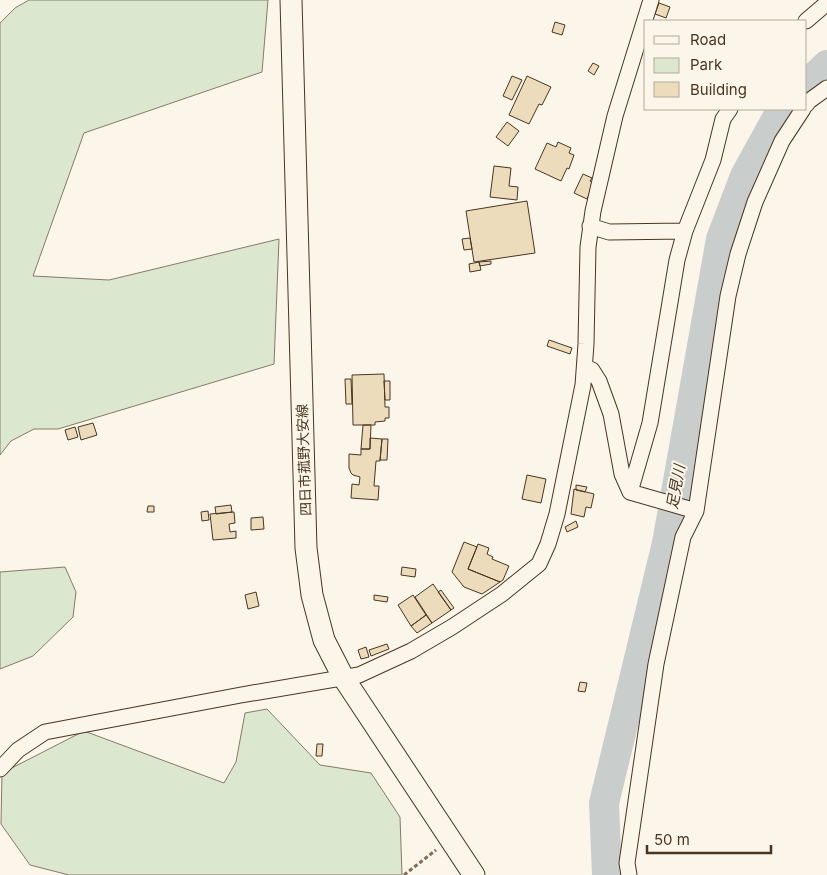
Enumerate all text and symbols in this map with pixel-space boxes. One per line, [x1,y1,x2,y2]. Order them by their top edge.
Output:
legend [644,20,807,110]
text: Road [690,30,726,49]
text: Park [690,55,723,74]
text: Building [690,80,747,99]
street label: 四日市菰野大安線 [293,404,314,516]
water label: 足見川 [662,461,689,511]
scale bar [647,822,771,854]
text: 50 m [654,830,690,849]

